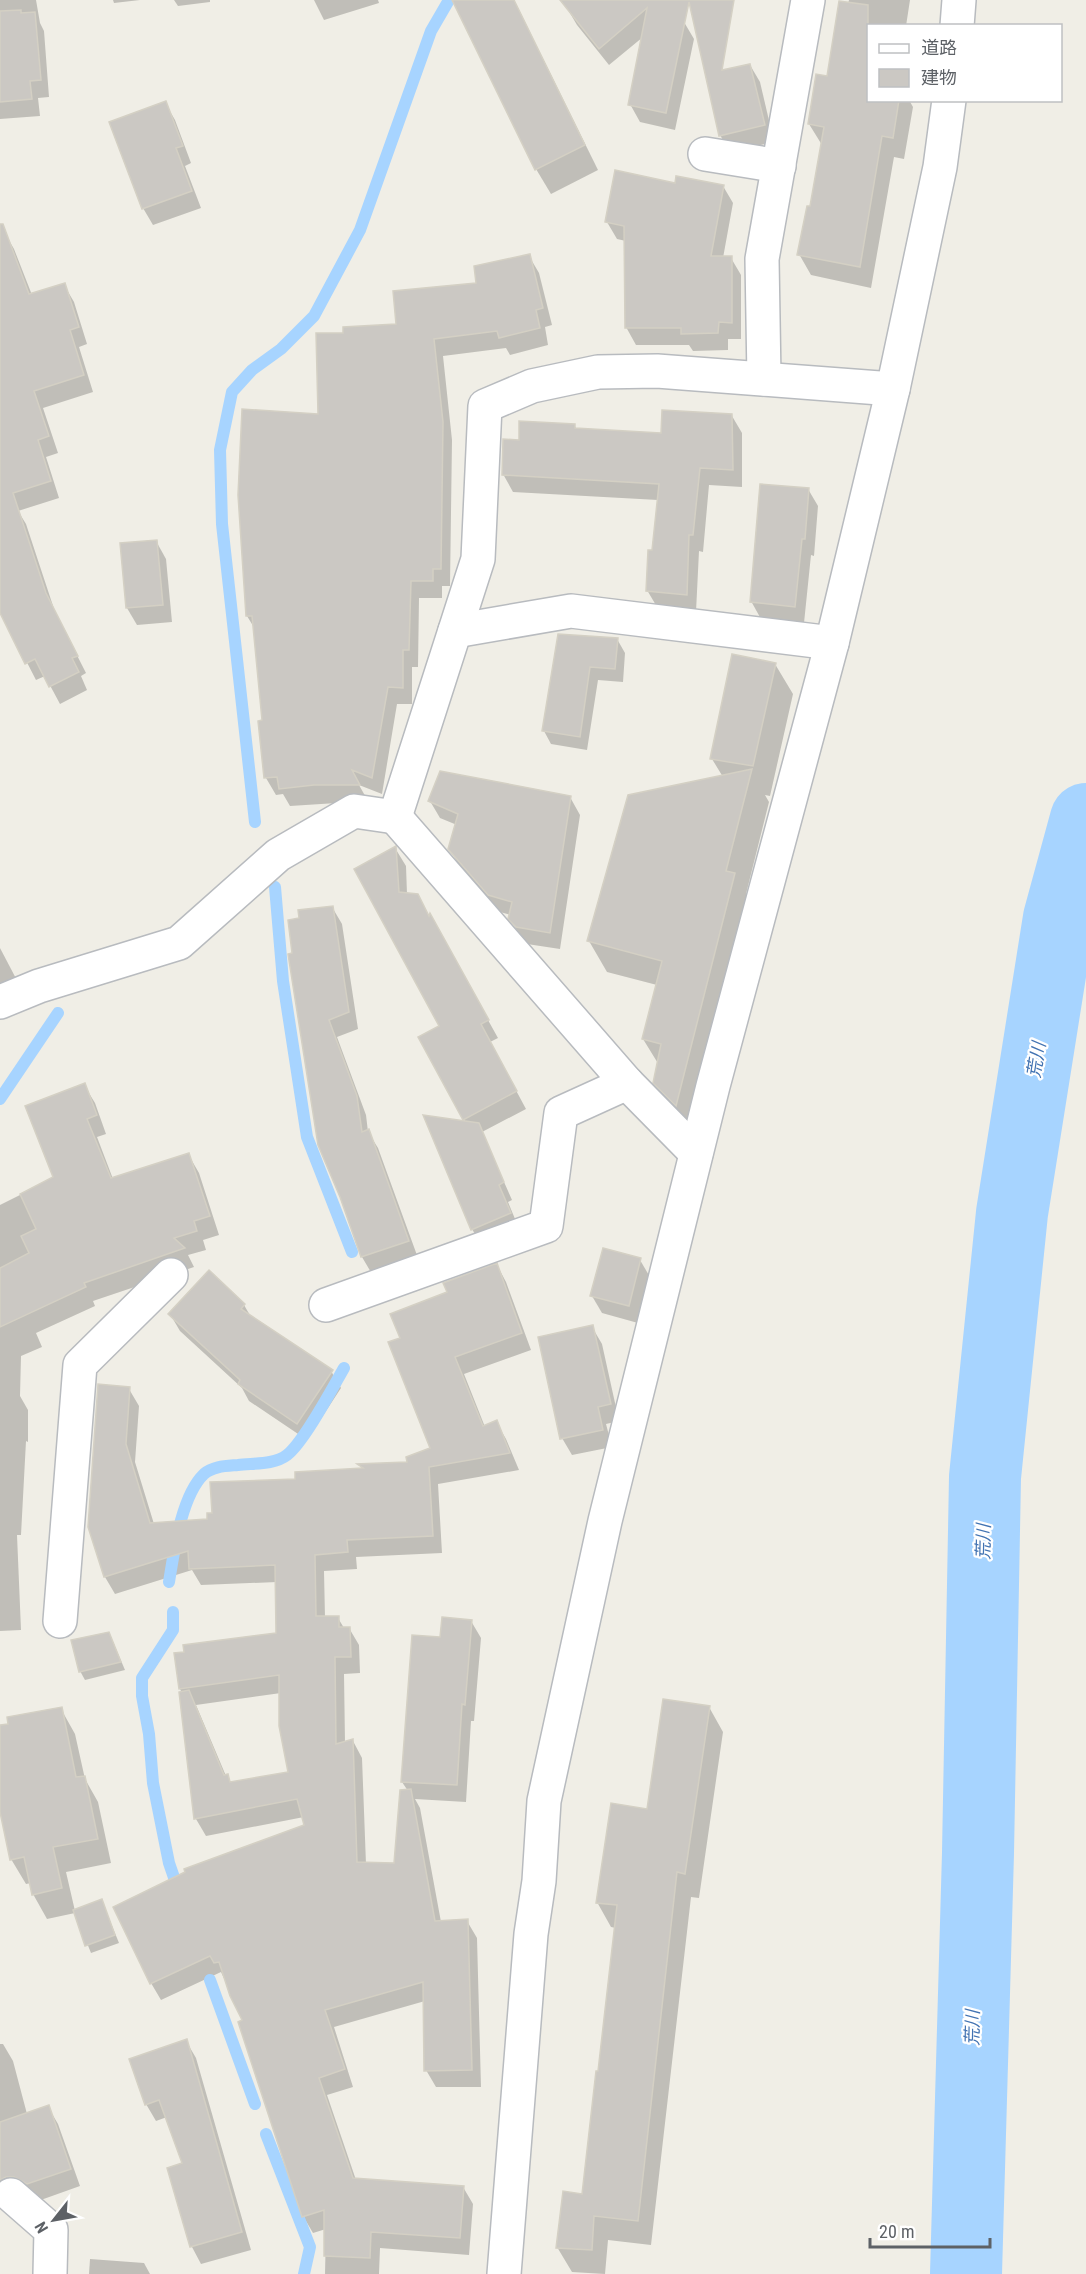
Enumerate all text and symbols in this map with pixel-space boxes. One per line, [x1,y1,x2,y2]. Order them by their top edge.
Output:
legend [867,24,1062,102]
text: 道路 [921,37,957,58]
text: 建物 [921,67,957,88]
water label: 荒川 [1023,1039,1049,1079]
water label: 荒川 [972,1522,994,1560]
water label: 荒川 [961,2008,983,2046]
north arrow [24,2190,84,2250]
scale bar [870,2211,990,2249]
text: N [31,2218,52,2237]
text: 20 m [879,2221,914,2242]

